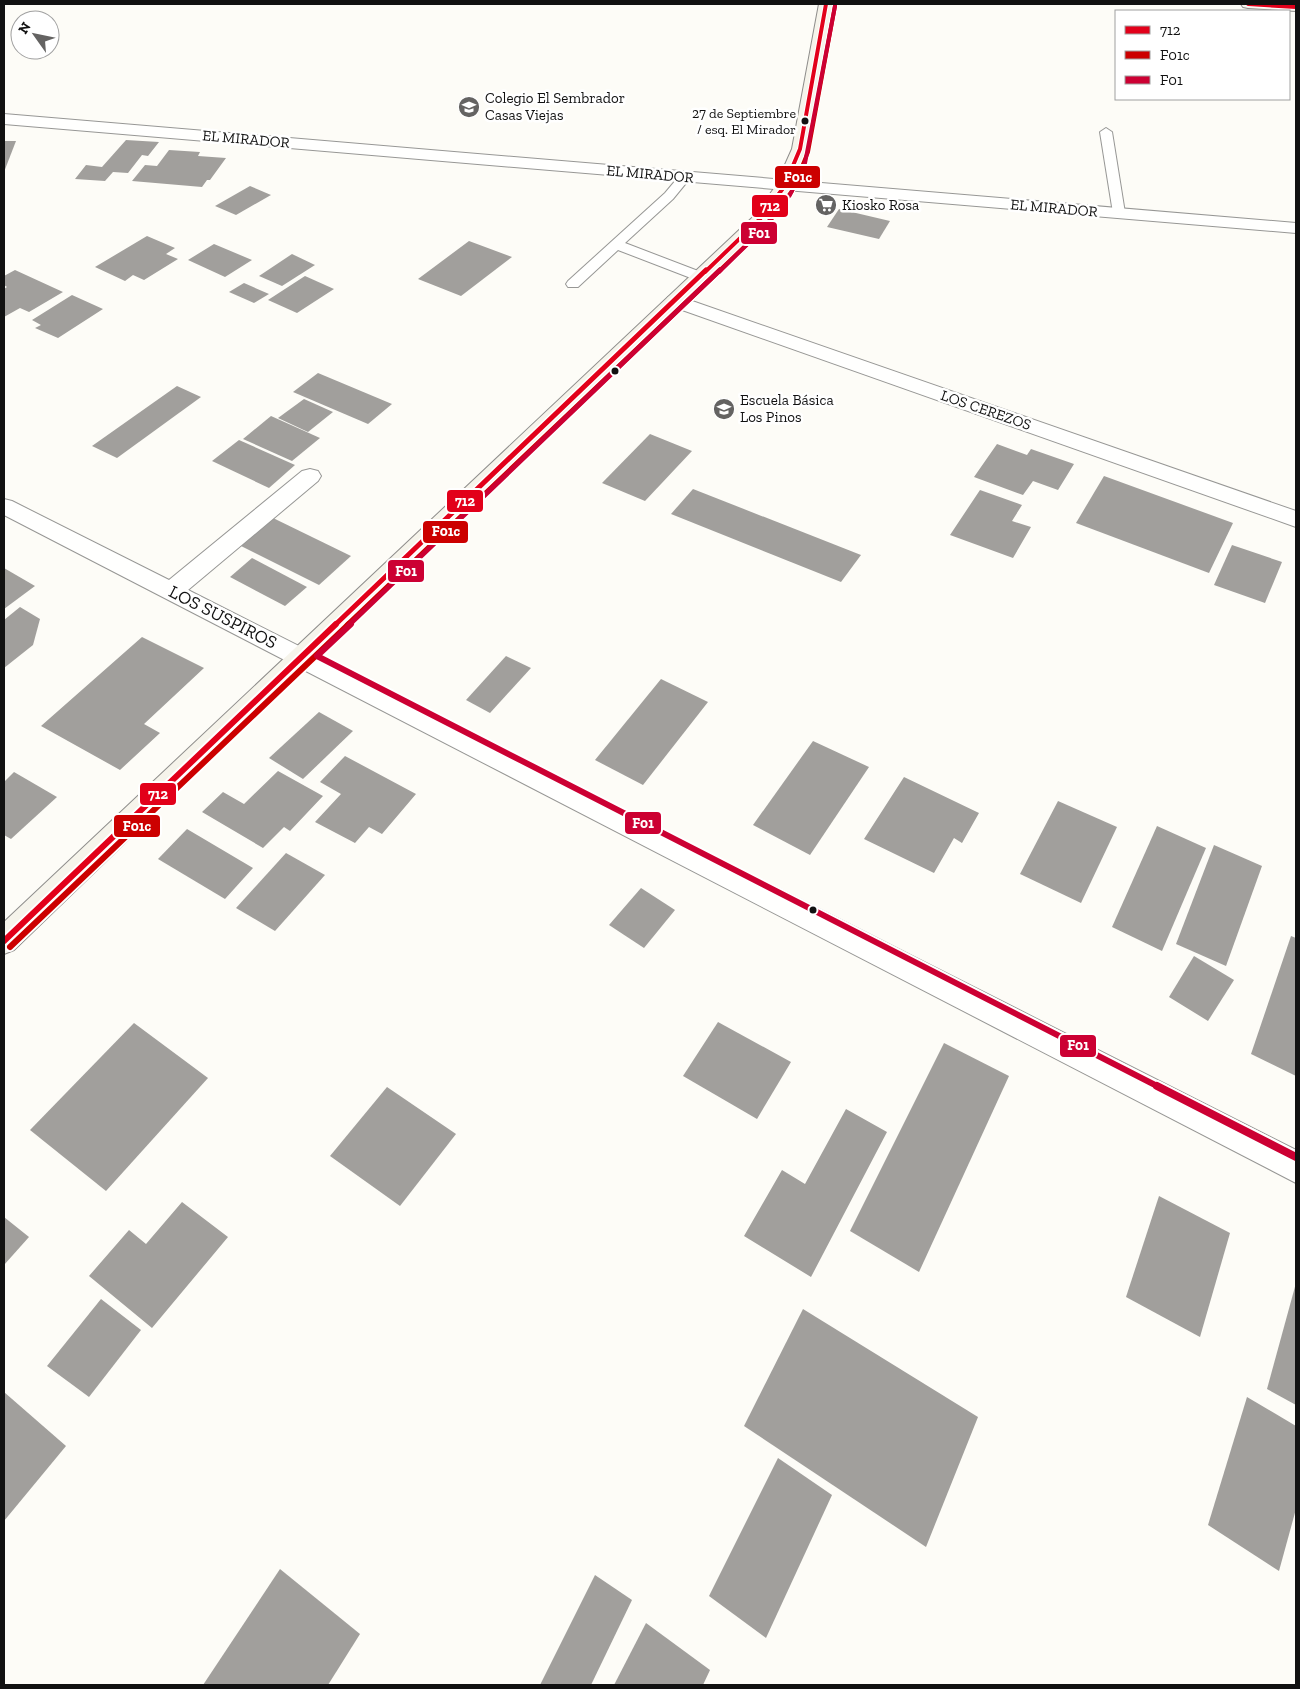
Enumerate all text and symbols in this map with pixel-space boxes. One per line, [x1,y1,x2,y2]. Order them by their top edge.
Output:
north arrow [10,10,60,60]
legend [1115,10,1290,100]
text: N [14,19,35,37]
text: 712 [1160,21,1181,39]
text: F01c [1160,46,1190,64]
text: F01 [1160,71,1183,89]
place label: Colegio El Sembrador Casas Viejas [485,89,625,124]
school or university icon: Colegio El Sembrador Casas Viejas [457,95,481,119]
place label: 27 de Septiembre / esq. El Mirador [692,105,796,138]
marker: 27 de Septiembre / esq. El Mirador [800,116,810,126]
street label: EL MIRADOR [202,126,291,152]
street label: EL MIRADOR [606,161,695,187]
line badge: F01c [774,165,821,189]
text: F01c [784,169,813,186]
supermarket icon: Kiosko Rosa [814,193,838,217]
line badge: 712 [751,194,789,218]
street label: EL MIRADOR [1010,195,1099,221]
place label: Kiosko Rosa [842,196,919,214]
text: 712 [760,198,781,215]
line badge: F01 [740,221,778,245]
text: F01 [748,225,770,242]
unlabelled marker [610,366,620,376]
street label: LOS CEREZOS [938,386,1034,434]
place label: Escuela Básica Los Pinos [740,391,834,426]
school or university icon: Escuela Básica Los Pinos [712,397,736,421]
line badge: 712 [446,489,484,513]
text: 712 [455,493,476,510]
line badge: F01c [422,520,469,544]
text: F01c [432,523,461,540]
line badge: F01 [387,559,425,583]
text: F01 [395,563,417,580]
street label: LOS SUSPIROS [165,580,281,654]
line badge: 712 [139,782,177,806]
text: 712 [148,786,169,803]
line badge: F01 [624,811,662,835]
line badge: F01c [113,814,161,838]
text: F01 [632,815,654,832]
text: F01c [123,818,152,835]
unlabelled marker [808,905,818,915]
line badge: F01 [1059,1034,1097,1058]
text: F01 [1067,1037,1089,1054]

